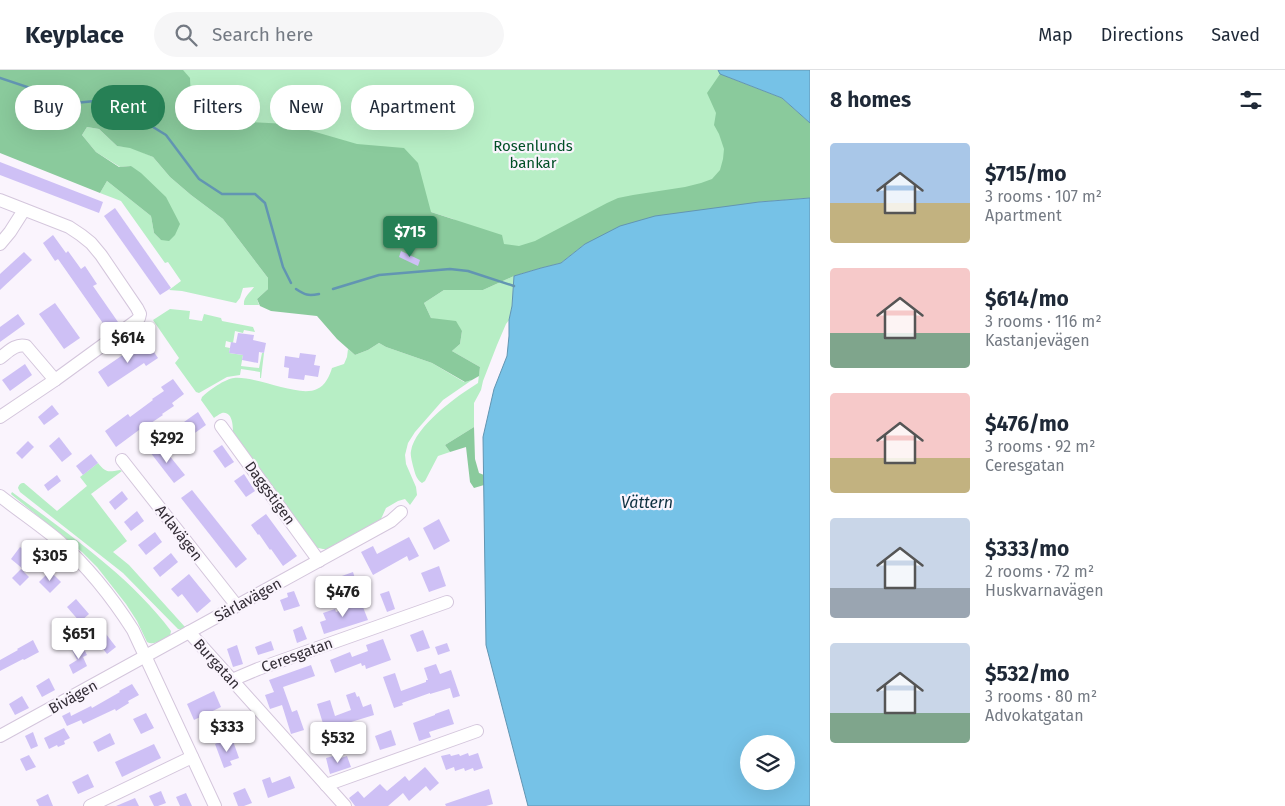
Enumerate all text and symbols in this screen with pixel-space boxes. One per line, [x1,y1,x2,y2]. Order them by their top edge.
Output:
search box [154,12,504,57]
text: Keyplace [25,21,124,49]
icon: search [172,21,200,49]
text: Search here [212,23,313,46]
text: Map [1038,24,1073,46]
text: Directions [1101,24,1183,46]
text: Saved [1211,24,1260,46]
chip: Buy [15,85,81,130]
chip: Rent [91,85,165,130]
chip: Filters [175,85,260,130]
chip: New [270,85,341,130]
chip: Apartment [351,85,474,130]
icon: filters [1237,86,1265,114]
text: 8 homes [830,87,911,113]
park label: Rosenlunds bankar [493,137,573,172]
text: $715/mo [985,161,1067,187]
icon: home [870,163,930,223]
text: 3 rooms · 107 m² [985,187,1102,206]
text: Apartment [985,206,1062,225]
pin: $715 [380,216,440,258]
text: $715 [394,222,426,241]
text: $614/mo [985,286,1069,312]
icon: home [870,288,930,348]
text: 3 rooms · 116 m² [985,312,1102,331]
pin: $614 [98,322,158,364]
text: $614 [111,328,145,347]
text: Kastanjevägen [985,331,1090,350]
text: $476/mo [985,411,1069,437]
icon: home [870,413,930,473]
pin: $292 [137,422,197,464]
text: $292 [150,428,184,447]
text: 3 rooms · 92 m² [985,437,1095,456]
text: Ceresgatan [985,456,1065,475]
street label: Daggstigen [241,458,299,528]
water label: Vättern [621,493,673,512]
street label: Arlavägen [151,501,207,565]
text: $333/mo [985,536,1069,562]
icon: home [870,538,930,598]
pin: $305 [20,540,80,582]
text: $305 [32,546,68,565]
text: 2 rooms · 72 m² [985,562,1094,581]
street label: Särlavägen [211,574,285,626]
pin: $476 [313,576,373,618]
text: Huskvarnavägen [985,581,1104,600]
text: $476 [326,582,360,601]
pin: $651 [49,618,109,660]
text: $651 [63,624,95,643]
street label: Ceresgatan [259,634,335,676]
street label: Burgatan [190,635,244,693]
text: $532/mo [985,661,1069,687]
icon: home [870,663,930,723]
street label: Bivägen [45,676,101,718]
text: 3 rooms · 80 m² [985,687,1097,706]
text: Advokatgatan [985,706,1084,725]
pin: $333 [197,710,257,753]
text: $333 [210,717,244,736]
pin: $532 [308,722,368,764]
text: $532 [321,728,355,747]
map controls [740,735,795,790]
button: layers [740,735,795,790]

